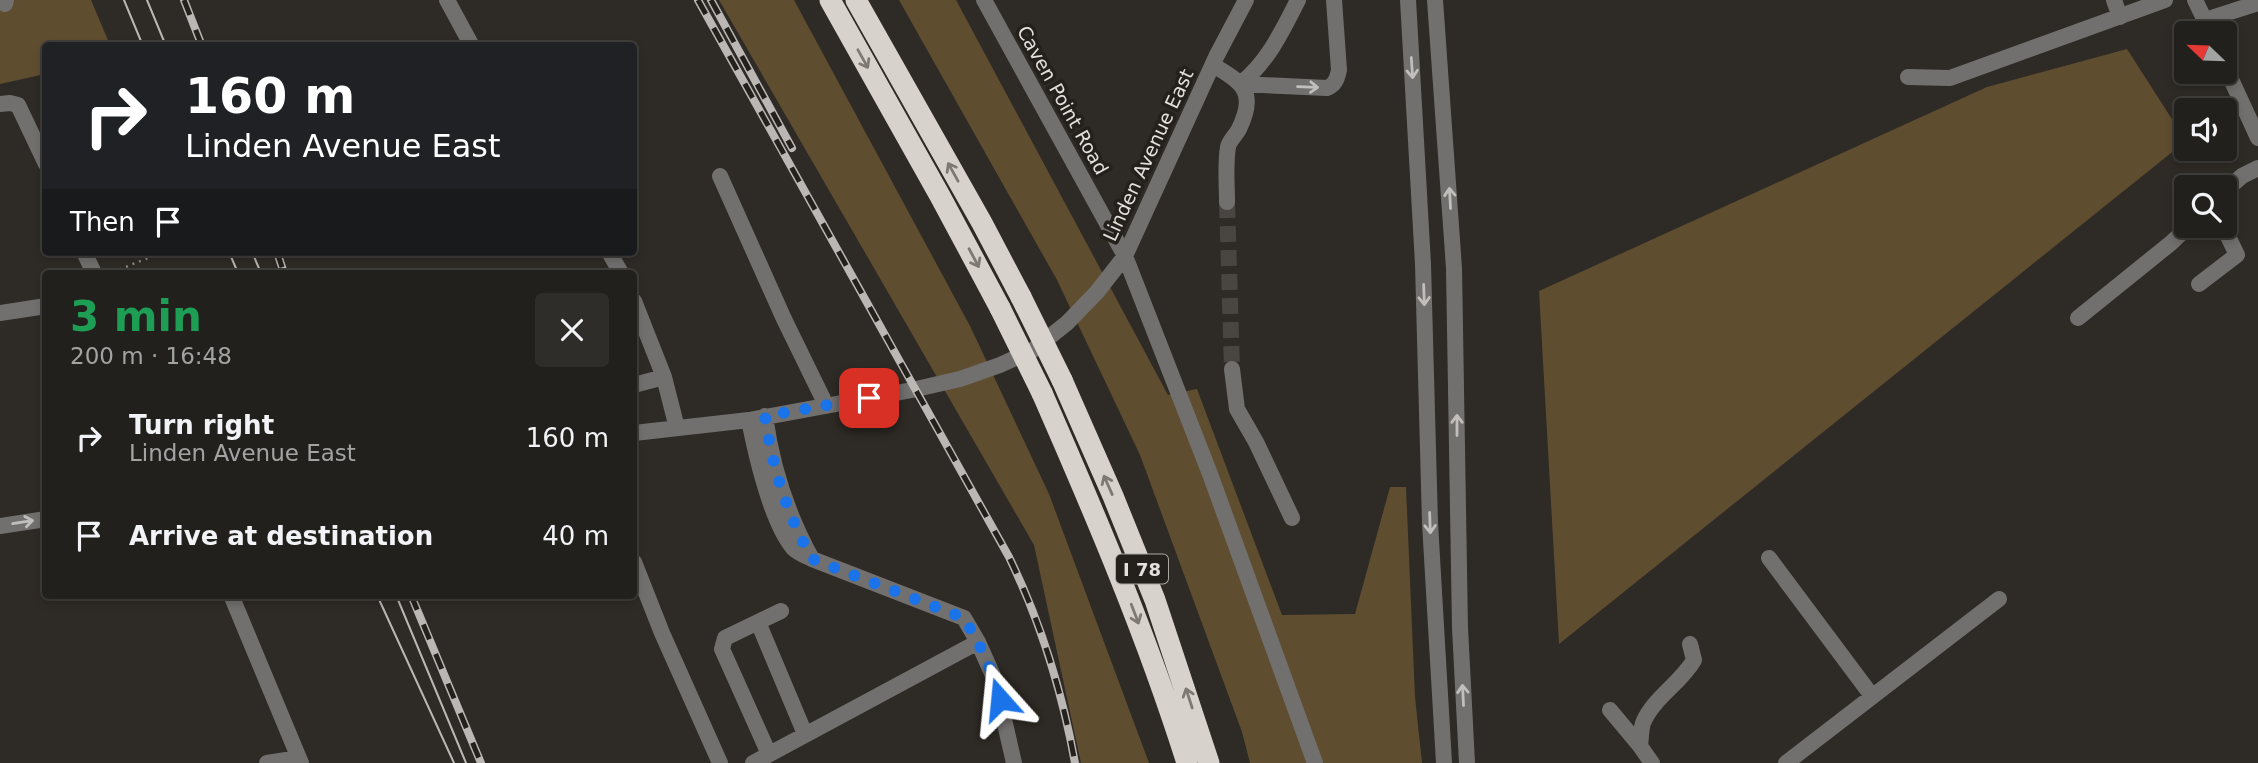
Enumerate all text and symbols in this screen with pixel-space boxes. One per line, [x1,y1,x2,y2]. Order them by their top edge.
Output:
north arrow [2174,21,2236,84]
map controls [2174,21,2237,238]
street label: Caven Point Road [1013,22,1113,178]
one-way arrow [856,49,870,69]
one-way arrow [1406,56,1419,79]
street label: Linden Avenue East [1098,65,1198,245]
text: 160 m [185,68,355,125]
icon: right [70,70,161,161]
one-way arrow [1297,80,1320,93]
button: sound [2174,98,2237,161]
text: Linden Avenue East [185,127,501,165]
one-way arrow [946,162,959,183]
button: search [2174,175,2237,238]
one-way arrow [1443,187,1456,210]
icon: arrive [149,203,187,241]
text: Then [70,207,135,237]
one-way arrow [968,247,981,268]
one-way arrow [1417,284,1430,307]
text: 3 min [70,292,202,341]
button: close [535,293,609,367]
text: 200 m · 16:48 [70,343,232,369]
pin [839,368,899,428]
icon: arrive [850,379,888,417]
text: Turn right [129,410,274,440]
one-way arrow [1450,414,1464,437]
icon: right [70,419,108,457]
text: 160 m [526,423,609,453]
text: Linden Avenue East [129,440,356,466]
one-way arrow [1101,475,1114,496]
one-way arrow [1423,511,1436,534]
one-way arrow [11,515,34,528]
icon: arrive [70,517,108,555]
text: Arrive at destination [129,521,433,551]
text: 40 m [542,521,609,551]
road number: I 78 [1116,554,1168,584]
one-way arrow [1130,602,1142,624]
position arrow [963,662,1037,736]
one-way arrow [1457,684,1470,707]
one-way arrow [1182,687,1195,709]

